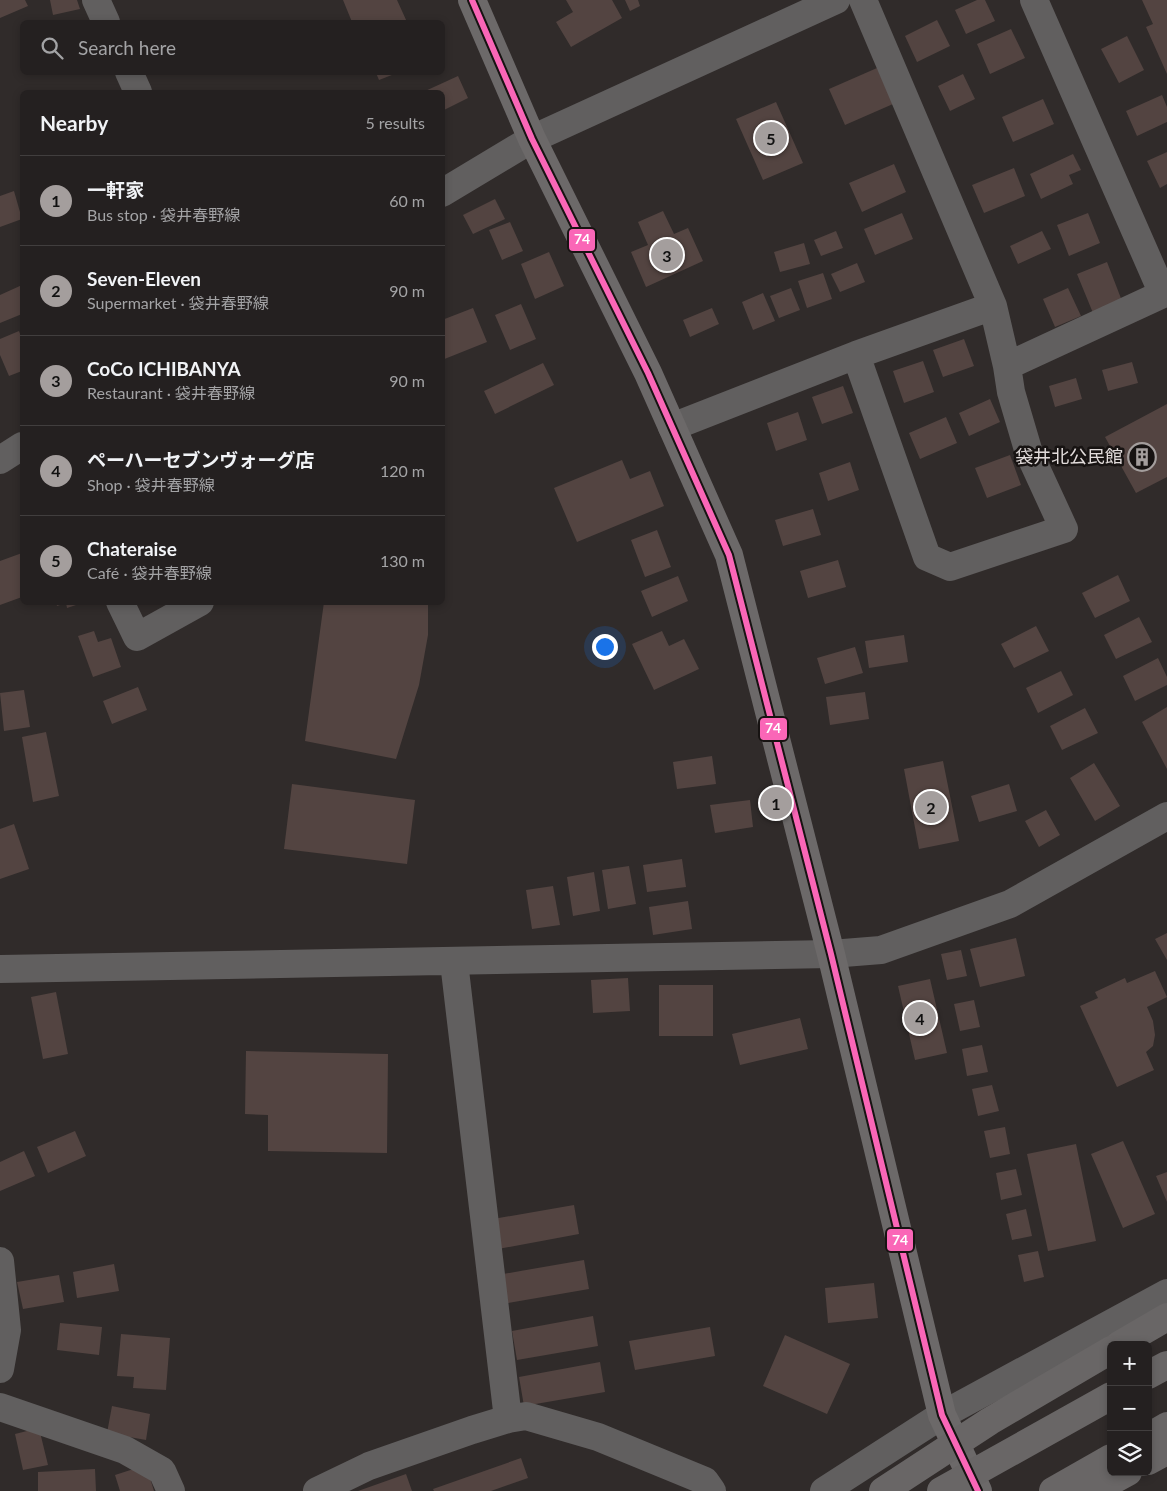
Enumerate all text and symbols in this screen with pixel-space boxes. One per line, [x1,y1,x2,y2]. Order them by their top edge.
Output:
search box [20,20,445,75]
icon: search [38,34,66,62]
text: Search here [78,36,176,59]
text: Nearby [40,110,108,135]
text: 5 results [365,113,425,132]
pin: 5 [755,119,787,157]
text: 一軒家 [87,178,144,201]
text: 1 [51,191,61,210]
text: 60 m [389,191,425,210]
text: Bus stop · 袋井春野線 [87,205,240,224]
line badge: 74 [568,228,596,252]
text: 74 [574,230,590,247]
pin: 3 [651,236,683,274]
text: Seven-Eleven [87,267,201,290]
text: 2 [51,281,61,300]
text: 90 m [389,281,425,300]
text: Supermarket · 袋井春野線 [87,293,269,312]
text: CoCo ICHIBANYA [87,357,241,380]
text: 3 [51,371,61,390]
text: 90 m [389,371,425,390]
text: Restaurant · 袋井春野線 [87,383,255,402]
building icon: 袋井北公民館 [1127,442,1157,472]
place label: 袋井北公民館 [1015,445,1123,467]
text: ペーハーセブンヴォーグ店 [87,448,315,471]
text: 4 [51,461,61,480]
text: 120 m [380,461,425,480]
text: Shop · 袋井春野線 [87,475,215,494]
text: Chateraise [87,537,177,560]
text: 5 [51,551,61,570]
text: 130 m [380,551,425,570]
text: Café · 袋井春野線 [87,563,212,582]
your location [592,634,618,660]
line badge: 74 [759,717,788,741]
text: 74 [765,719,781,736]
pin: 1 [760,784,792,822]
pin: 2 [915,788,947,826]
pin: 4 [904,999,936,1037]
line badge: 74 [886,1228,914,1252]
text: 74 [892,1231,908,1248]
map controls [1107,1341,1152,1476]
button: + [1107,1341,1152,1386]
button: − [1107,1386,1152,1431]
button: layers [1107,1431,1152,1476]

